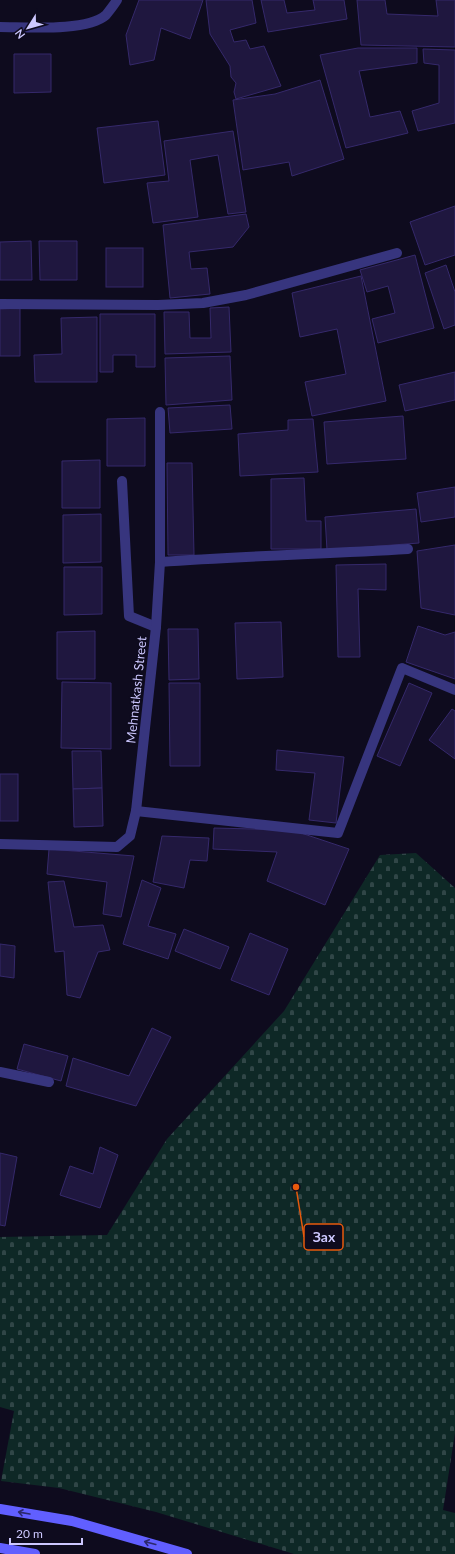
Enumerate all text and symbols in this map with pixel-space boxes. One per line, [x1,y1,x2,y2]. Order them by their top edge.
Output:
north arrow [8,8,48,48]
text: N [12,27,27,42]
street label: Mehnatkash Street [122,635,150,744]
callout: Зах [304,1224,343,1250]
text: Зах [313,1228,336,1245]
one-way arrow [18,1508,31,1516]
scale bar [10,1520,82,1546]
text: 20 m [16,1526,43,1541]
one-way arrow [144,1538,157,1546]

